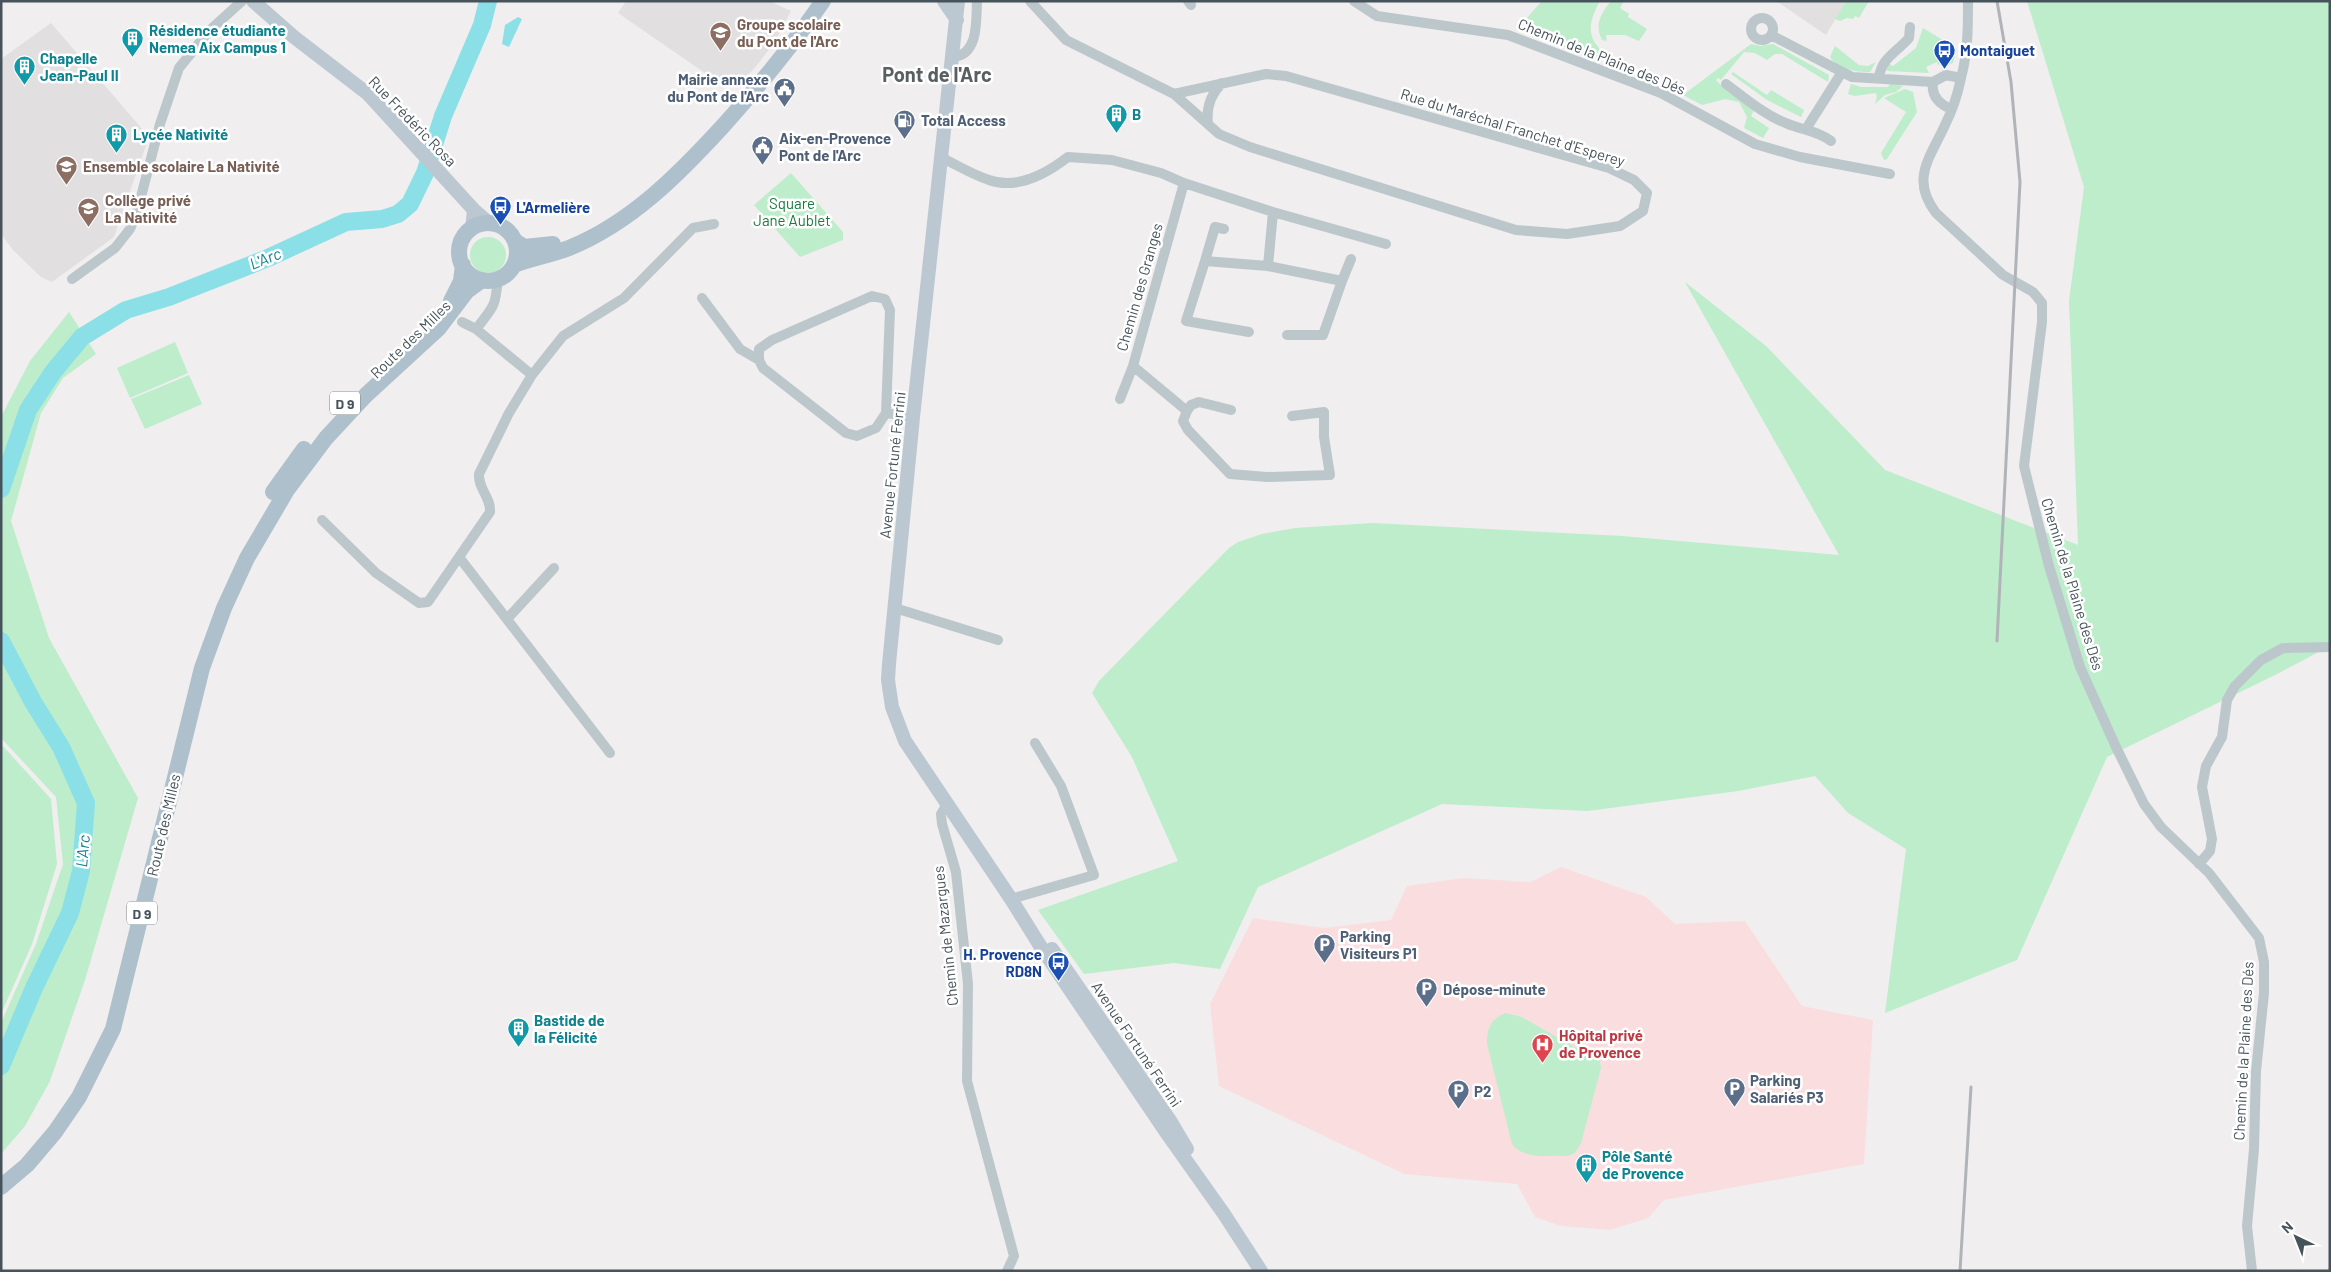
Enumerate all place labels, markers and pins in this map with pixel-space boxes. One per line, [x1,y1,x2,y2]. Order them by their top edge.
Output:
place label: Groupe scolaire du Pont de l'Arc [737,15,841,50]
place label: Résidence étudiante Nemea Aix Campus 1 [149,21,286,56]
school or university icon: Groupe scolaire du Pont de l'Arc [709,21,733,52]
building icon: Résidence étudiante Nemea Aix Campus 1 [121,27,145,58]
bus stop icon: Montaiguet [1932,38,1956,69]
place label: Montaiguet [1960,41,2035,59]
place label: Chapelle Jean-Paul II [40,49,119,84]
building icon: Chapelle Jean-Paul II [12,55,36,86]
place label: Mairie annexe du Pont de l'Arc [667,70,769,105]
public building icon: Mairie annexe du Pont de l'Arc [773,76,797,107]
building icon: B [1104,102,1128,133]
place label: B [1132,105,1141,123]
fuel station icon: Total Access [893,108,917,139]
place label: Total Access [921,111,1006,129]
building icon: Lycée Nativité [105,122,129,153]
place label: Lycée Nativité [133,125,228,143]
place label: Aix-en-Provence Pont de l'Arc [779,129,891,164]
public building icon: Aix-en-Provence Pont de l'Arc [751,135,775,166]
school or university icon: Ensemble scolaire La Nativité [55,154,79,185]
place label: Ensemble scolaire La Nativité [83,157,280,175]
place label: Collège privé La Nativité [105,191,191,226]
bus stop icon: L'Armelière [488,195,512,226]
school or university icon: Collège privé La Nativité [77,197,101,228]
place label: L'Armelière [516,198,590,216]
place label: Parking Visiteurs P1 [1340,927,1417,962]
parking icon: Parking Visiteurs P1 [1312,933,1336,964]
place label: H. Provence RD8N [963,945,1042,980]
bus stop icon: H. Provence RD8N [1046,951,1070,982]
parking icon: Dépose-minute [1415,977,1439,1008]
place label: Dépose-minute [1443,980,1546,998]
place label: Bastide de la Félicité [534,1011,605,1046]
building icon: Bastide de la Félicité [506,1017,530,1048]
place label: Hôpital privé de Provence [1559,1026,1643,1061]
hospital icon: Hôpital privé de Provence [1531,1032,1555,1063]
place label: Parking Salariés P3 [1750,1071,1824,1106]
parking icon: Parking Salariés P3 [1722,1077,1746,1108]
parking icon: P2 [1446,1079,1470,1110]
place label: P2 [1474,1082,1491,1100]
place label: Pôle Santé de Provence [1602,1147,1684,1182]
building icon: Pôle Santé de Provence [1574,1153,1598,1184]

